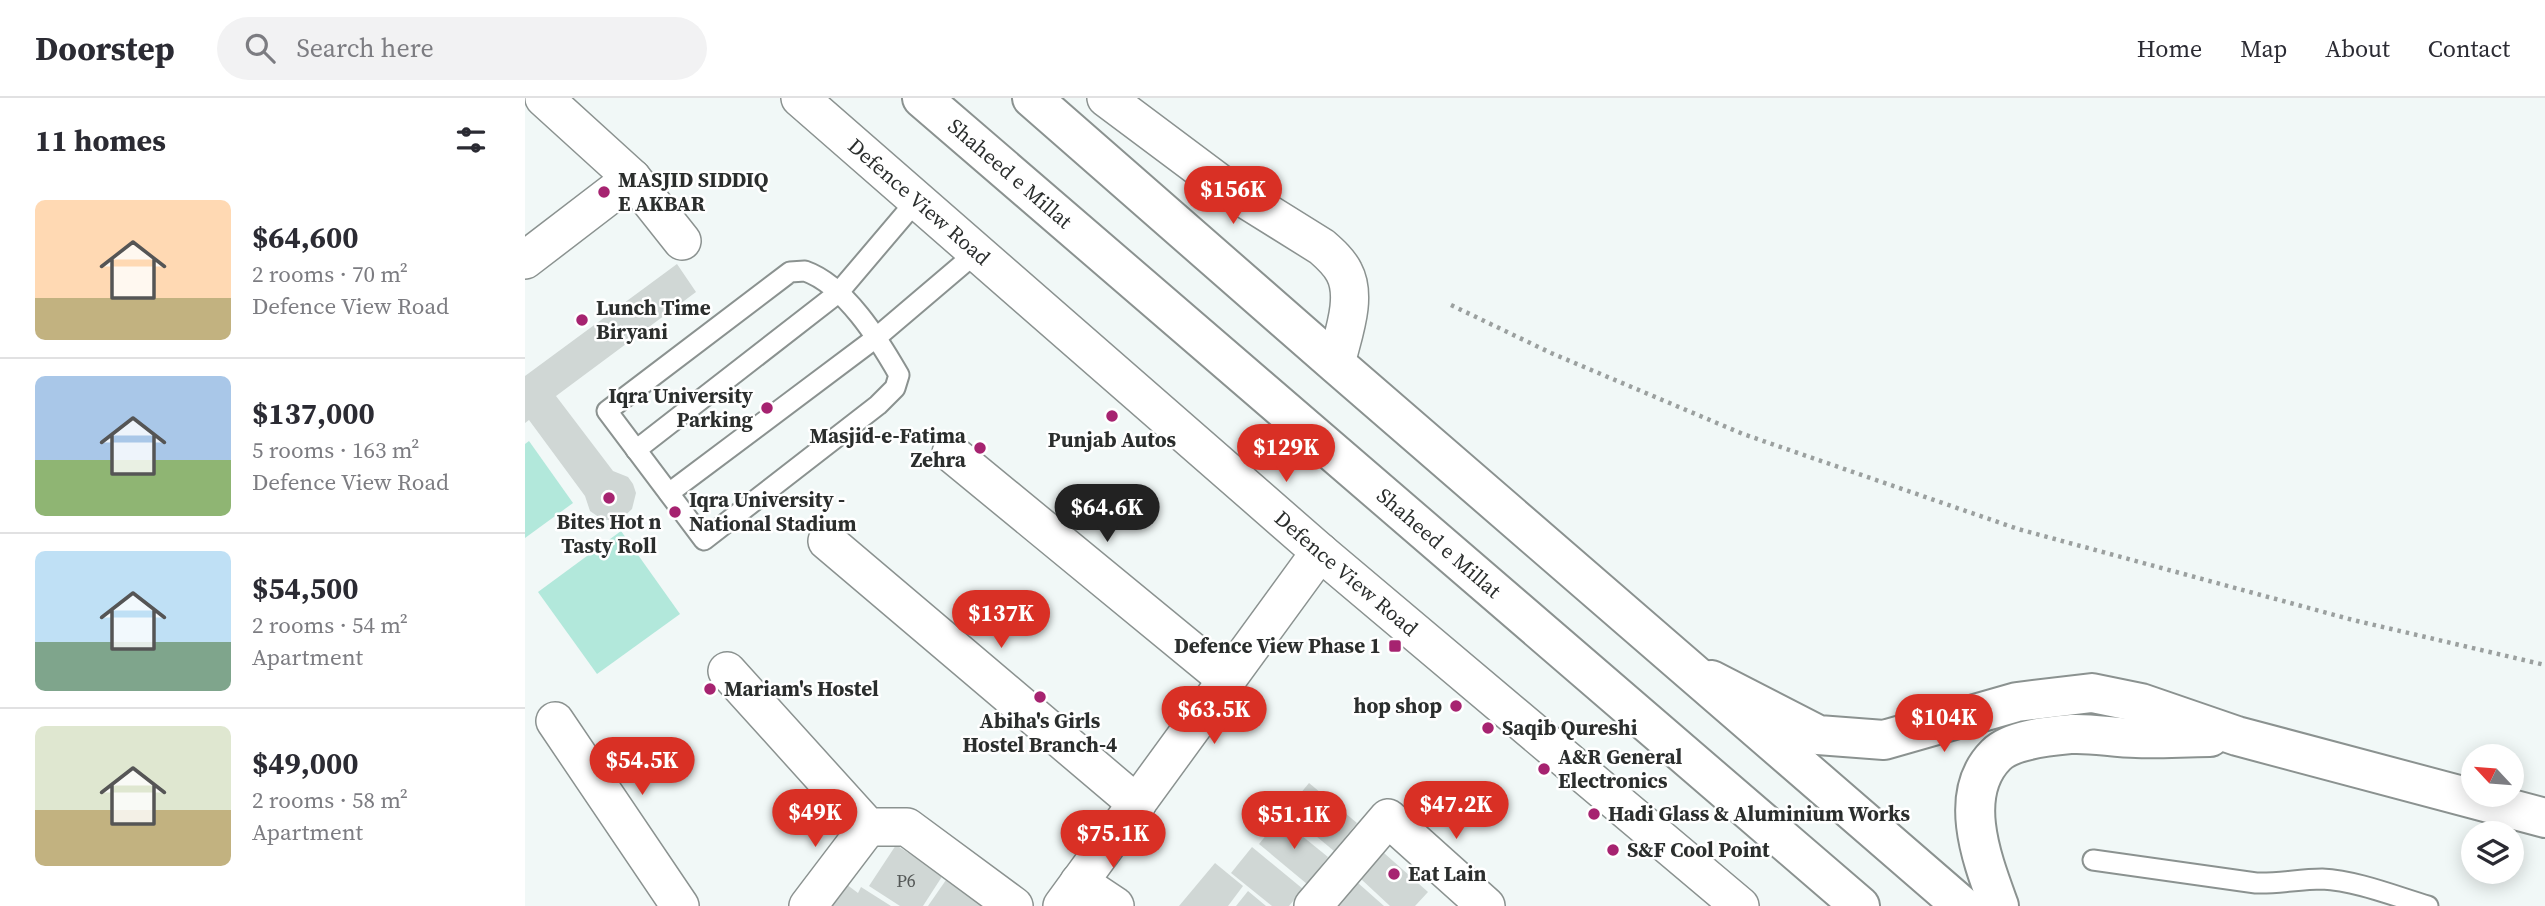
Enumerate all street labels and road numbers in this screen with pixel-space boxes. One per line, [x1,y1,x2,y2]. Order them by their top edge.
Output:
street label: Shaheed e Millat [942,112,1079,235]
street label: Defence View Road [842,131,997,272]
street label: Shaheed e Millat [1371,481,1508,605]
street label: Defence View Road [1268,504,1424,643]

